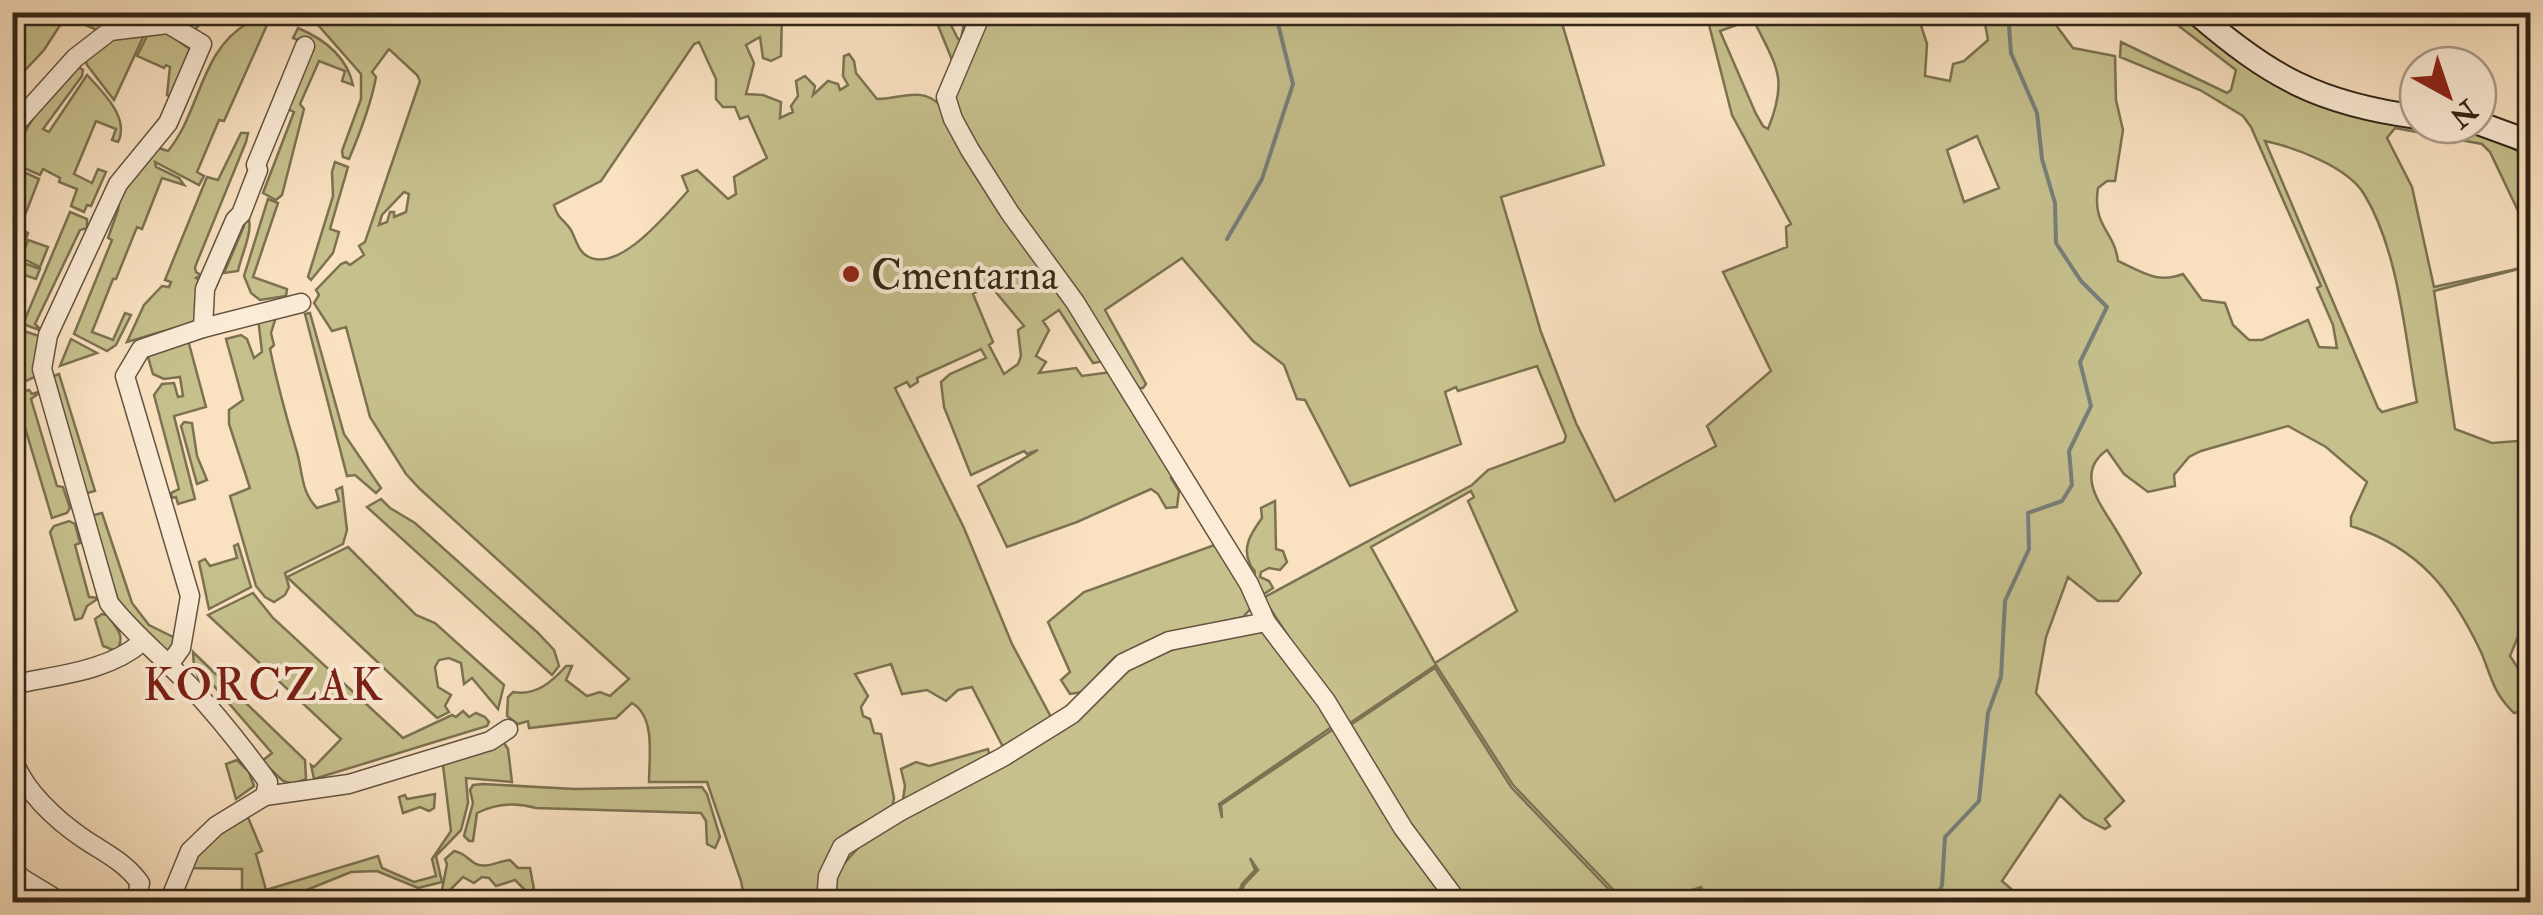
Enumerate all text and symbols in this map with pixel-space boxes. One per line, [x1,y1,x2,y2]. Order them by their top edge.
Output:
north arrow [2398,45,2498,145]
text: N [2442,91,2485,135]
place label: Cmentarna [871,250,1059,302]
marker: Cmentarna [840,263,862,285]
district label: KORCZAK [143,658,385,714]

